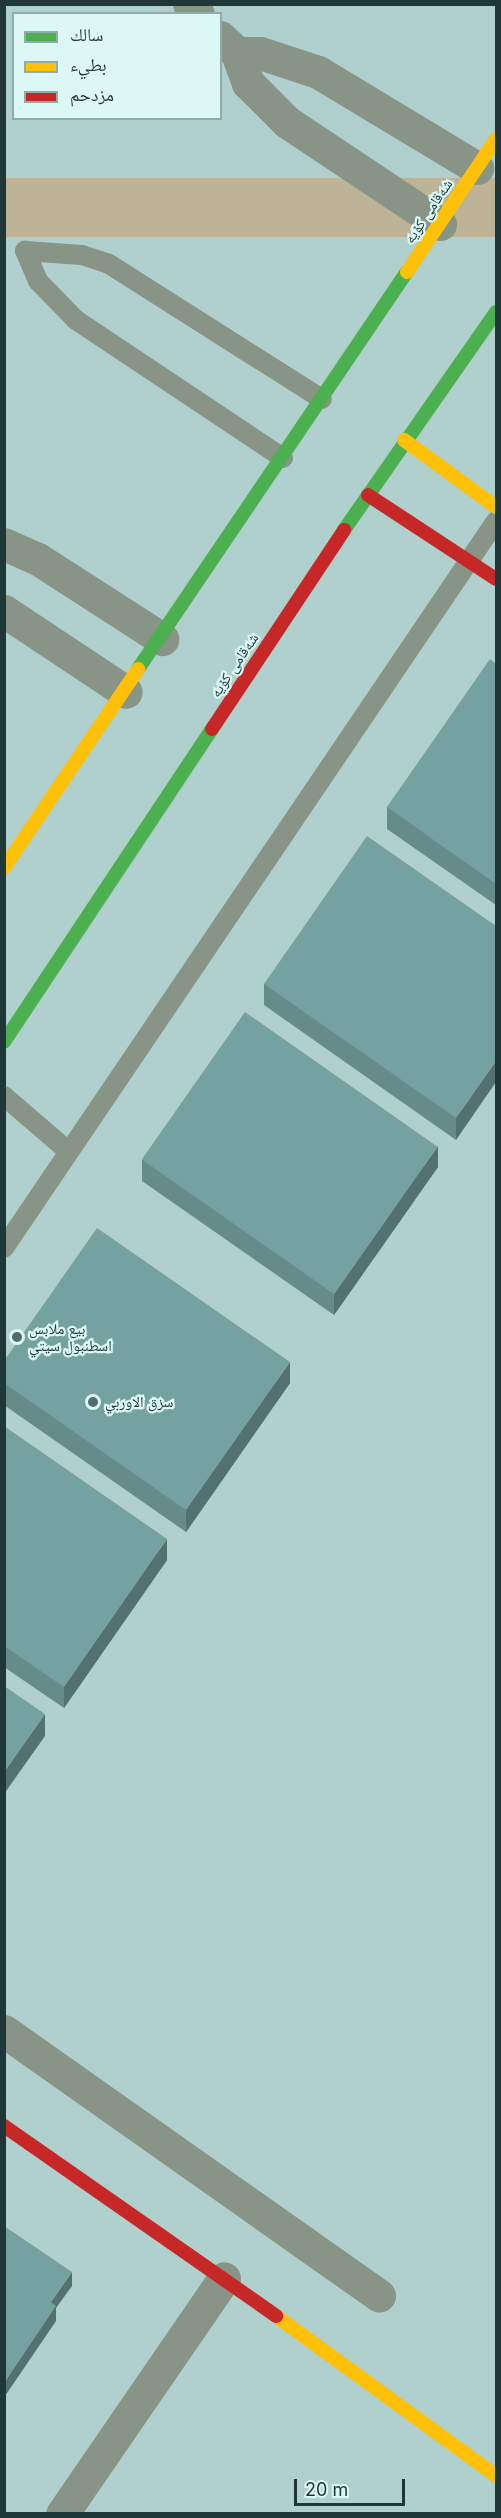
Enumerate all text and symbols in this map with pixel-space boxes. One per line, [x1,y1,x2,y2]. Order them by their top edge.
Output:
legend [12,12,222,120]
text: سالك [70,24,103,45]
text: بطيء [70,54,107,75]
text: مزدحم [70,84,114,105]
street label: شەقامی کۆیە [400,176,456,246]
street label: شەقامی کۆیە [206,630,262,700]
place label: بيع ملابس اسطنبول سيتي [29,1319,112,1354]
marker: بيع ملابس اسطنبول سيتي [10,1330,24,1344]
place label: سزق الاوربي [105,1393,173,1411]
marker: سزق الاوربي [86,1395,100,1409]
scale bar [297,2467,408,2505]
text: 20 m [305,2479,348,2500]

